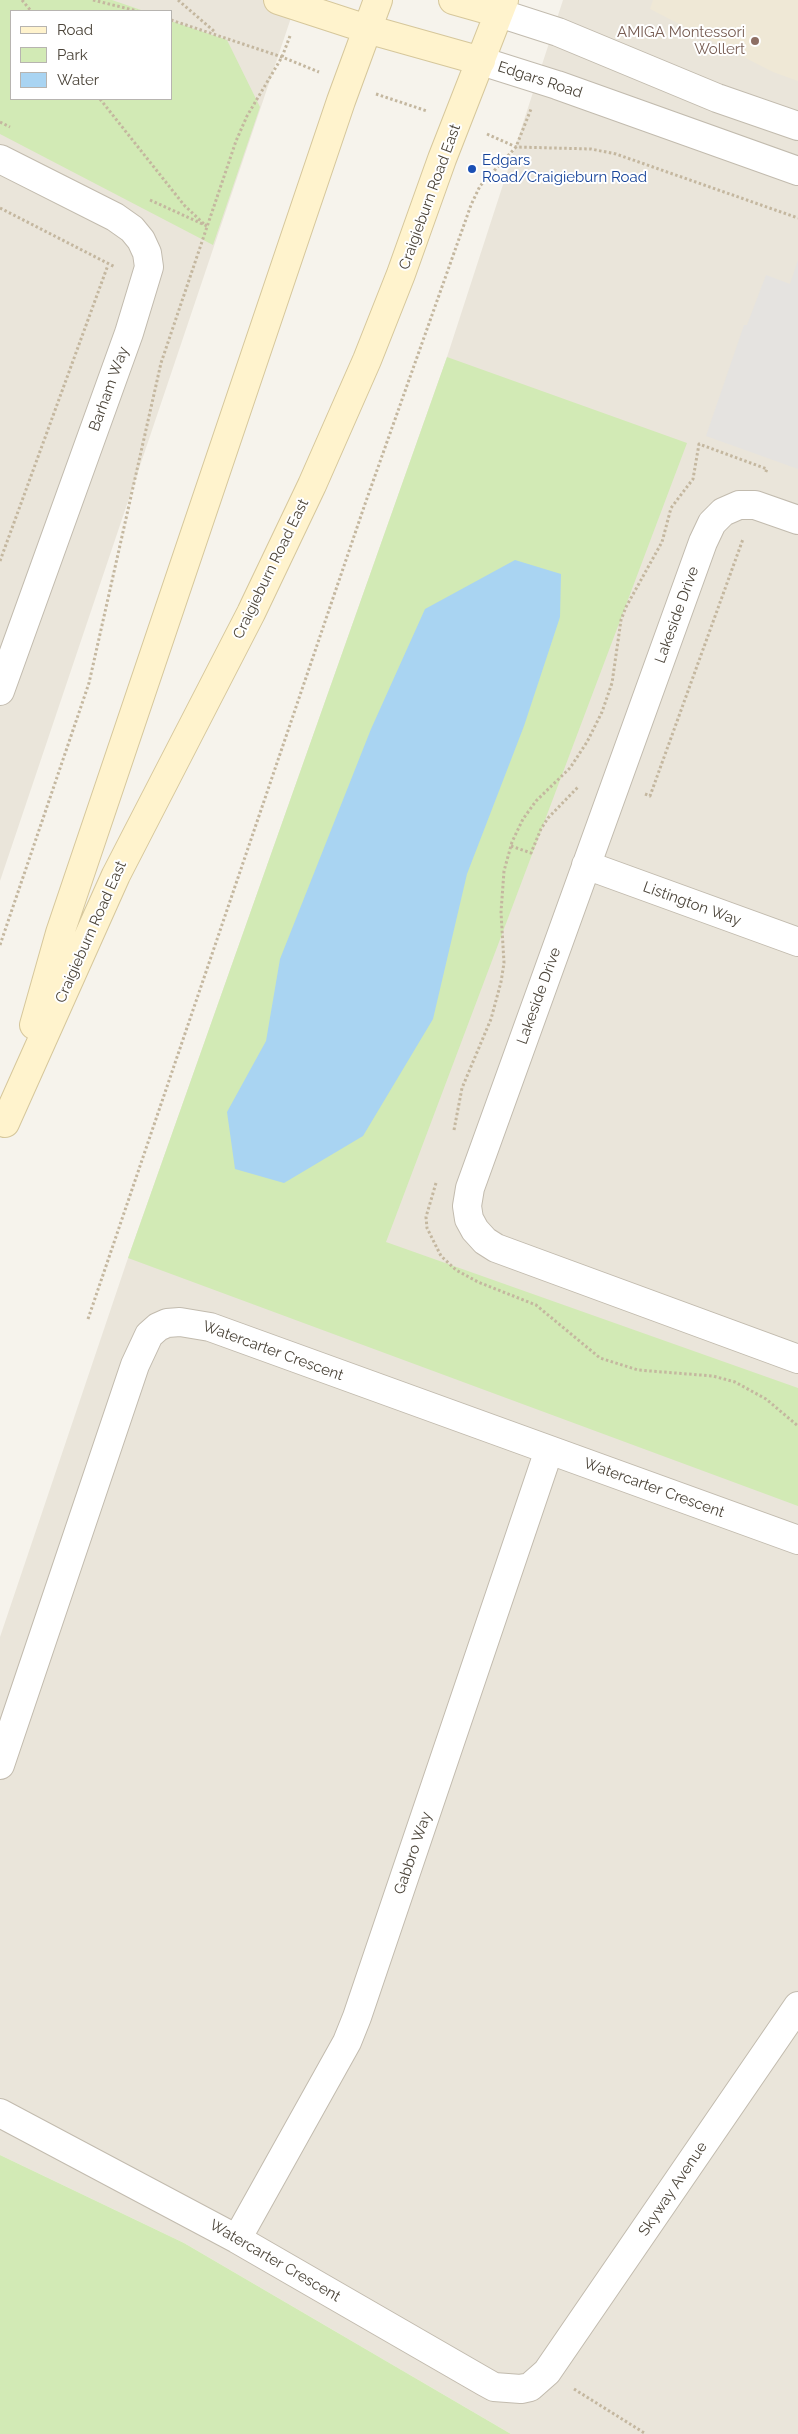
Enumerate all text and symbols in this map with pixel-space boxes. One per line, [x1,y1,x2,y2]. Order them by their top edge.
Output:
legend [10,10,172,100]
text: Road [57,21,93,39]
place label: AMIGA Montessori Wollert [617,23,745,58]
marker: AMIGA Montessori Wollert [749,35,761,47]
text: Park [57,46,88,64]
street label: Edgars Road [495,58,585,102]
text: Water [57,71,99,89]
street label: Craigieburn Road East [395,122,465,272]
place label: Edgars Road/Craigieburn Road [482,151,647,186]
marker: Edgars Road/Craigieburn Road [466,163,478,175]
street label: Barham Way [85,344,133,434]
street label: Craigieburn Road East [229,496,313,642]
street label: Lakeside Drive [651,564,703,666]
street label: Craigieburn Road East [52,858,130,1006]
street label: Listington Way [641,878,743,930]
street label: Lakeside Drive [513,945,565,1047]
street label: Watercarter Crescent [200,1317,346,1385]
street label: Watercarter Crescent [581,1454,727,1522]
street label: Gabbro Way [390,1809,436,1897]
street label: Skyway Avenue [635,2138,711,2240]
street label: Watercarter Crescent [206,2216,344,2306]

